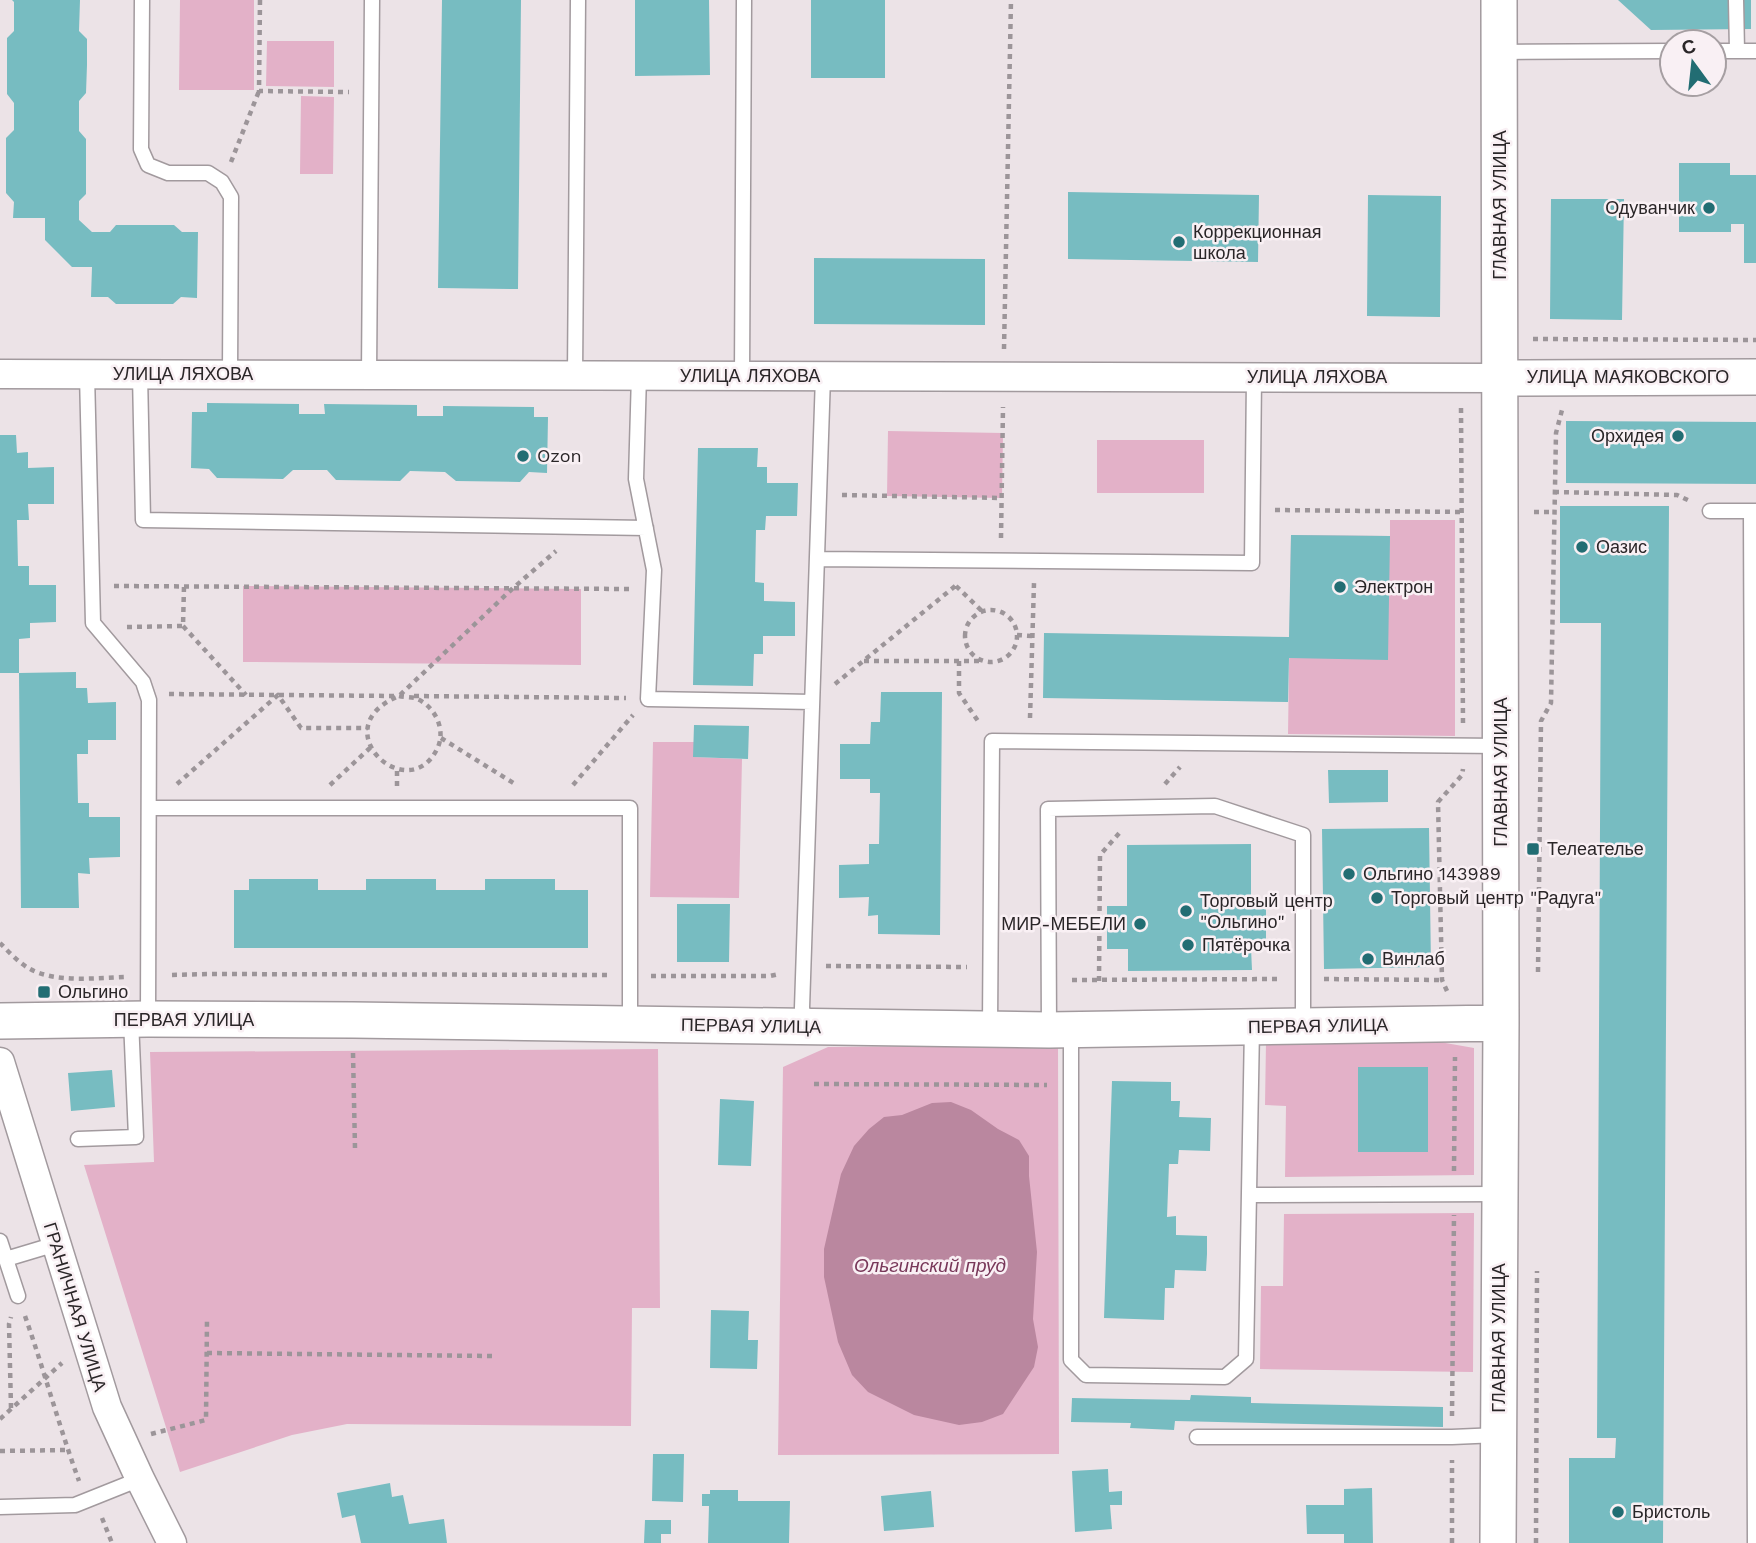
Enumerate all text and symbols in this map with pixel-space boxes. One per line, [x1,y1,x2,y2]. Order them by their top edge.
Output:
north arrow [1658,28,1728,98]
text: С [1679,34,1699,60]
street label: ГЛАВНАЯ УЛИЦА [1489,130,1510,280]
place label: Одуванчик [1605,197,1695,218]
marker: Одуванчик [1701,200,1717,216]
place label: Коррекционная школа [1193,221,1321,263]
marker: Коррекционная школа [1171,234,1187,250]
street label: УЛИЦА ЛЯХОВА [113,363,253,384]
street label: УЛИЦА ЛЯХОВА [680,365,820,386]
street label: УЛИЦА ЛЯХОВА [1247,366,1387,387]
street label: УЛИЦА МАЯКОВСКОГО [1527,366,1729,387]
place label: Орхидея [1591,425,1664,446]
marker: Орхидея [1670,428,1686,444]
place label: Ozon [537,445,582,466]
marker: Ozon [515,448,531,464]
place label: Оазис [1596,536,1647,557]
marker: Оазис [1574,539,1590,555]
place label: Электрон [1354,576,1433,597]
marker: Электрон [1332,579,1348,595]
street label: ГЛАВНАЯ УЛИЦА [1490,697,1511,847]
place label: Телеателье [1547,838,1644,859]
marker: Телеателье [1525,841,1541,857]
place label: Ольгино 143989 [1363,863,1501,884]
marker: Ольгино 143989 [1341,866,1357,882]
place label: Торговый центр "Радуга" [1391,887,1602,908]
place label: Торговый центр "Ольгино" [1200,890,1333,932]
marker: Торговый центр "Радуга" [1369,890,1385,906]
marker: Торговый центр "Ольгино" [1178,903,1194,919]
place label: МИР-МЕБЕЛИ [1001,913,1126,934]
marker: МИР-МЕБЕЛИ [1132,916,1148,932]
place label: Пятёрочка [1202,934,1291,955]
marker: Пятёрочка [1180,937,1196,953]
place label: Винлаб [1382,948,1445,969]
marker: Винлаб [1360,951,1376,967]
place label: Ольгино [58,981,128,1002]
marker: Ольгино [36,984,52,1000]
street label: ПЕРВАЯ УЛИЦА [114,1009,254,1030]
street label: ПЕРВАЯ УЛИЦА [681,1014,821,1037]
street label: ПЕРВАЯ УЛИЦА [1248,1014,1388,1037]
street label: ГРАНИЧНАЯ УЛИЦА [40,1220,111,1394]
water label: Ольгинский пруд [854,1254,1006,1277]
street label: ГЛАВНАЯ УЛИЦА [1488,1263,1509,1413]
place label: Бристоль [1632,1501,1710,1522]
marker: Бристоль [1610,1504,1626,1520]

